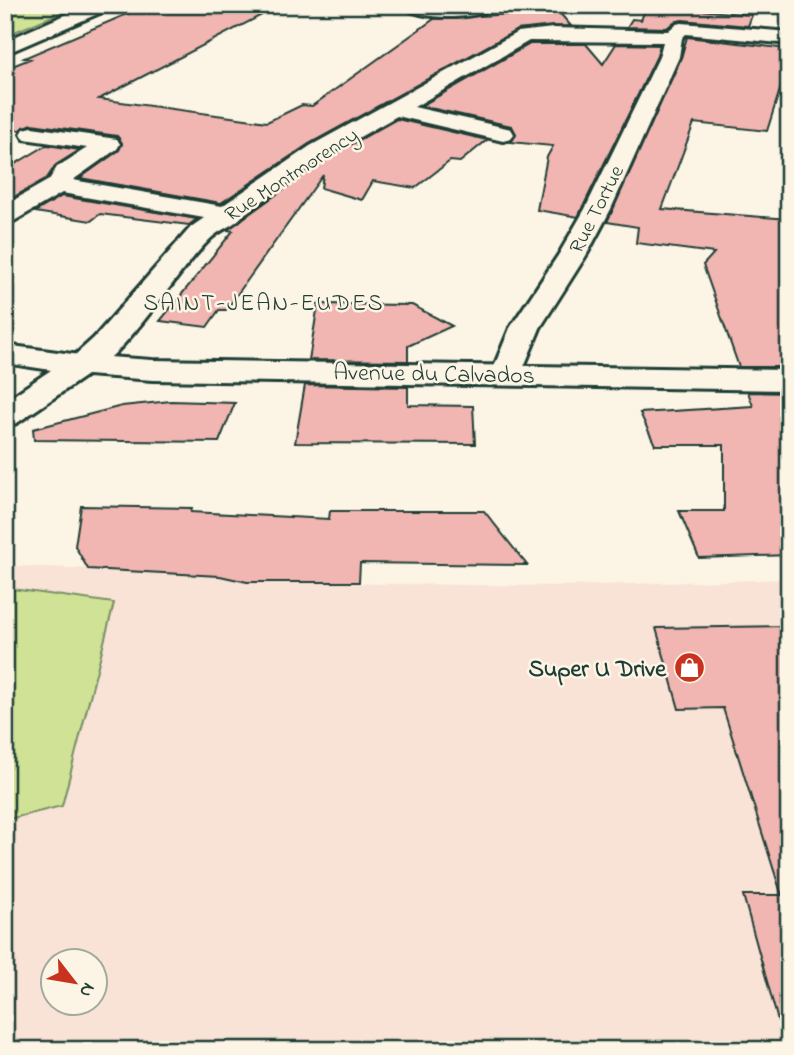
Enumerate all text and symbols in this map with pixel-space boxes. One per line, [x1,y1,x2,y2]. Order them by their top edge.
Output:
street label: Rue Montmorency [219,121,366,232]
street label: Rue Tortue [563,160,633,259]
district label: SAINT-JEAN-EUDES [143,288,385,321]
street label: Avenue du Calvados [333,356,535,395]
shop icon: Super U Drive [672,651,706,685]
place label: Super U Drive [528,653,667,688]
north arrow [38,946,108,1016]
text: N [71,977,101,1002]

